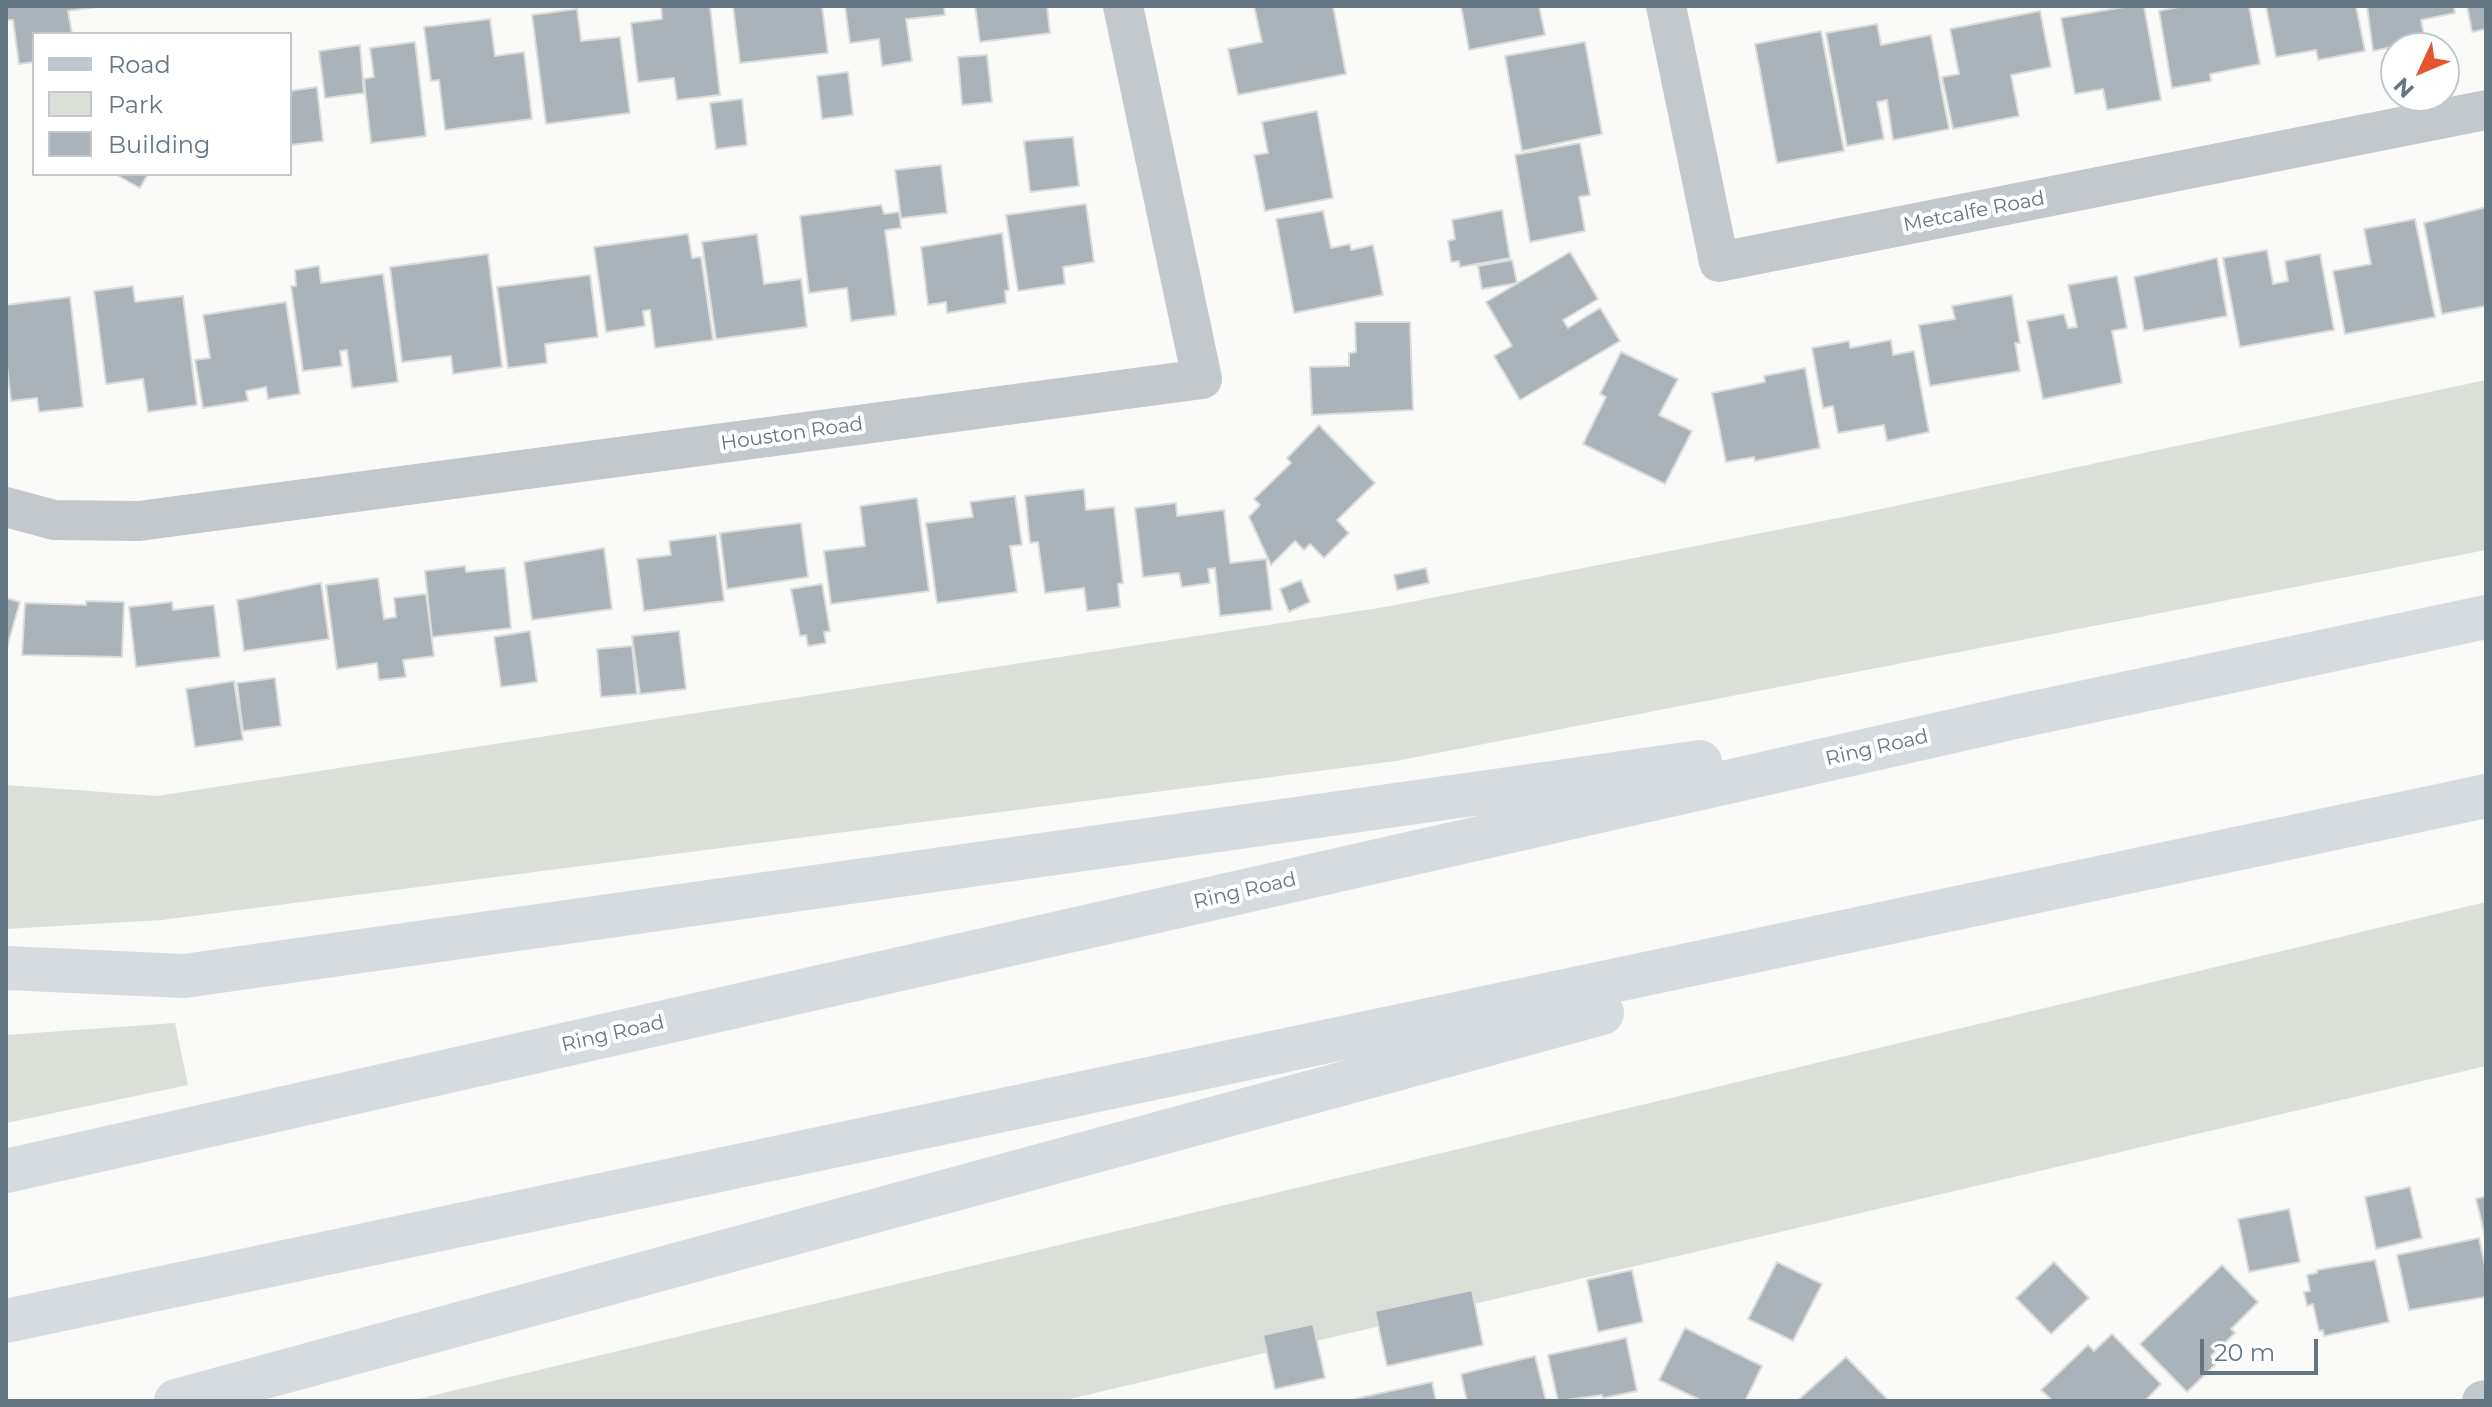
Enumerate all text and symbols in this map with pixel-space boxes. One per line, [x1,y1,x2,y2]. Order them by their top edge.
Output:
legend [32,32,292,176]
north arrow [2380,32,2460,112]
text: Road [108,50,171,79]
text: N [2388,72,2420,103]
text: Park [108,90,163,119]
text: Building [108,130,211,159]
street label: Metcalfe Road [1901,187,2047,237]
street label: Houston Road [719,412,865,456]
street label: Ring Road [1823,725,1931,771]
street label: Ring Road [1191,868,1299,914]
street label: Ring Road [559,1011,667,1057]
scale bar [2204,1323,2322,1373]
text: 20 m [2214,1338,2275,1367]

